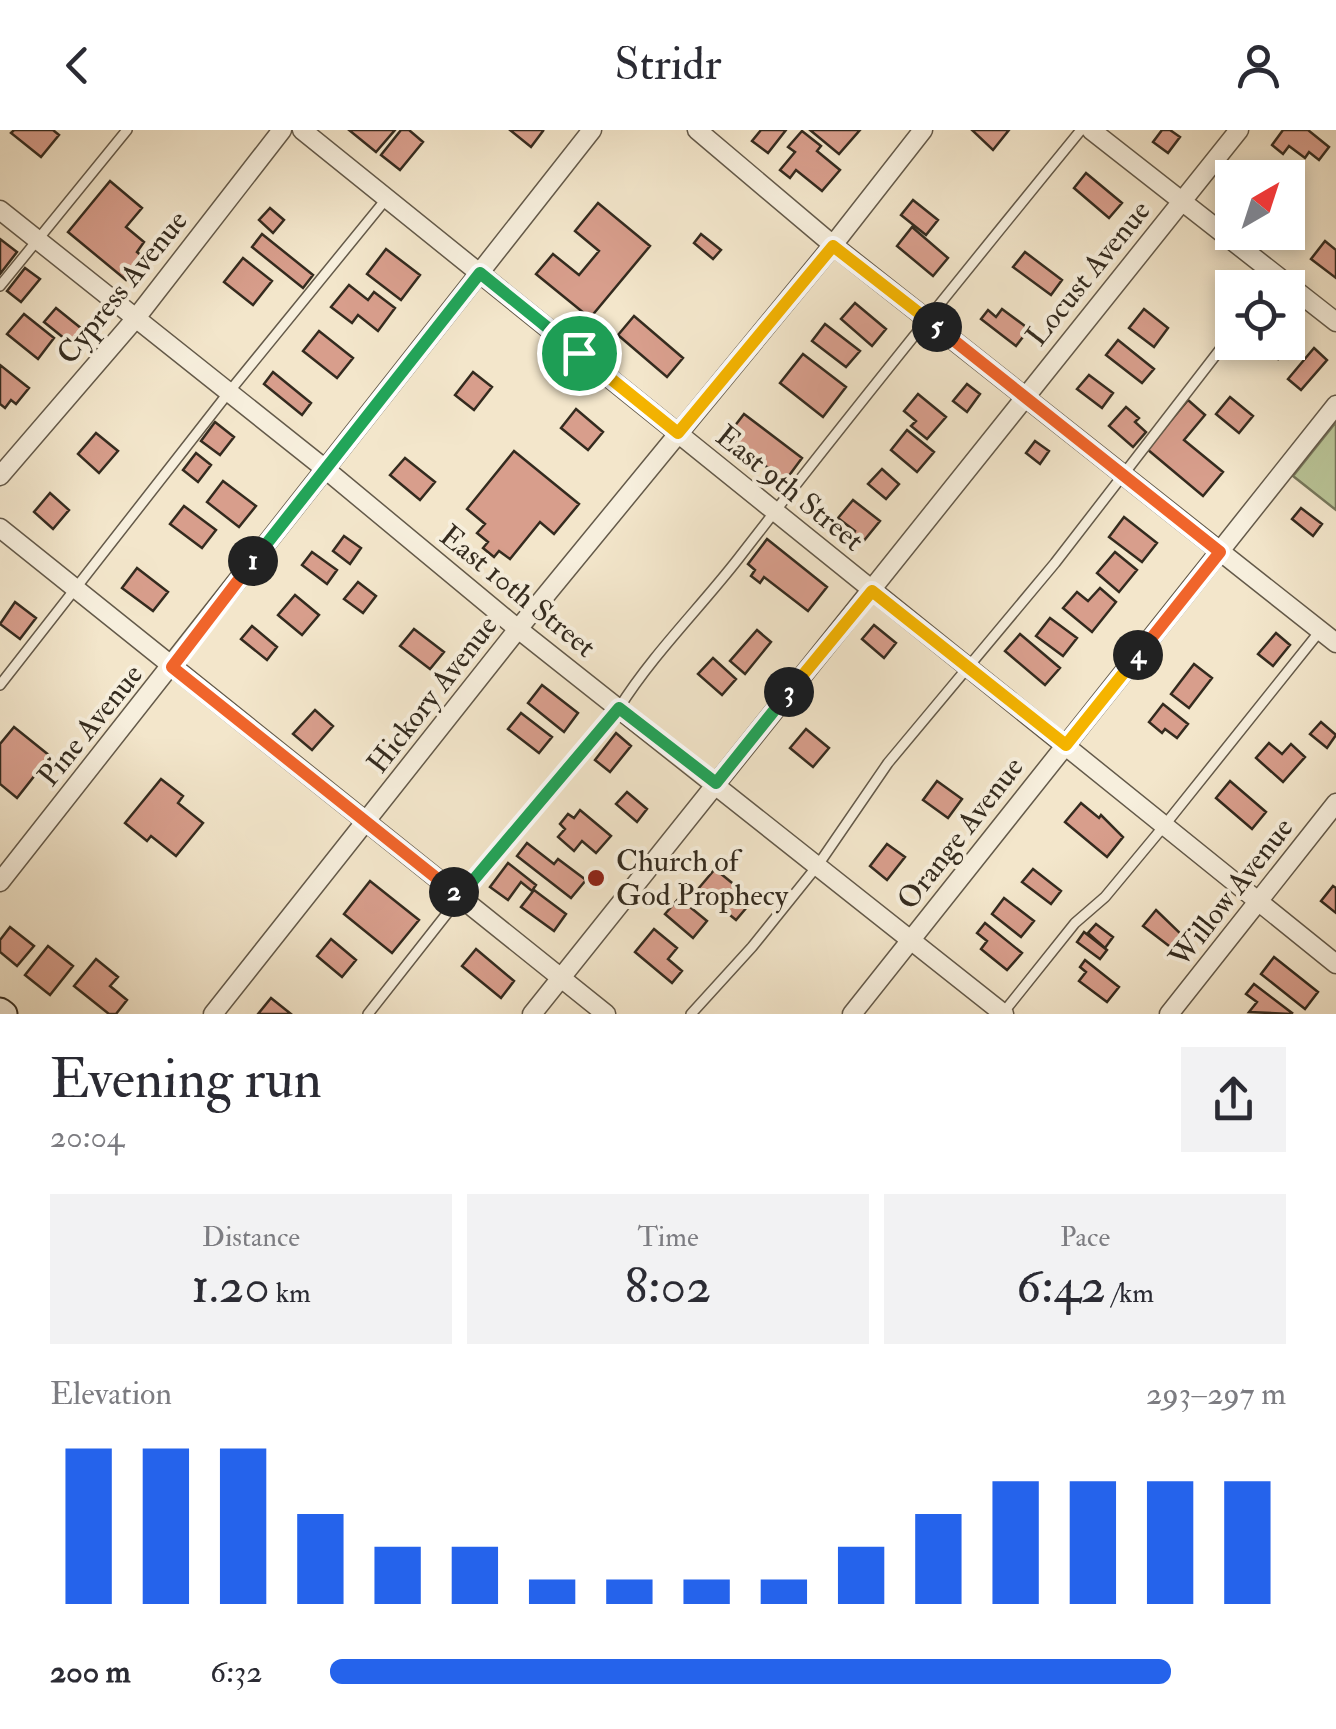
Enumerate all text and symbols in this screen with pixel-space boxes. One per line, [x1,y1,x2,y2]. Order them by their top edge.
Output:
text: Stridr [614,37,722,93]
icon: back [50,38,105,93]
icon: person [1231,38,1286,93]
north arrow [1215,160,1305,250]
map controls [1215,160,1305,360]
street label: Locust Avenue [1018,193,1158,354]
street label: Cypress Avenue [49,203,196,372]
button: locate [1215,270,1305,360]
pin: 5 [912,302,962,352]
text: 5 [931,309,943,344]
pin [537,311,622,396]
icon: arrive [552,326,607,381]
street label: East 9th Street [708,417,871,559]
street label: East 10th Street [432,517,603,666]
pin: 1 [228,536,278,586]
text: 1 [248,543,258,578]
street label: Hickory Avenue [359,608,506,781]
pin: 4 [1113,630,1163,680]
text: 4 [1130,637,1146,672]
street label: Pine Avenue [30,657,151,794]
pin: 3 [764,667,814,717]
text: 3 [784,674,794,709]
street label: Orange Avenue [889,749,1032,917]
street label: Willow Avenue [1161,810,1301,975]
place label: Church of God Prophecy [616,843,789,914]
pin: 2 [429,867,479,917]
marker: Church of God Prophecy [585,867,607,889]
text: 2 [447,874,461,909]
text: Evening run [50,1045,322,1114]
button: share [1181,1047,1286,1152]
text: 20:04 [50,1117,124,1157]
text: Distance [202,1220,300,1255]
text: Time [637,1220,699,1255]
text: Pace [1060,1220,1110,1255]
text: 1.20 [191,1255,270,1318]
text: 8:02 [625,1255,711,1318]
text: 6:42 [1016,1255,1106,1318]
text: km [270,1276,311,1311]
text: /km [1106,1276,1154,1311]
text: Elevation [50,1374,172,1414]
text: 293–297 m [1146,1374,1286,1414]
text: 200 m [50,1652,131,1692]
text: 6:32 [210,1652,263,1692]

